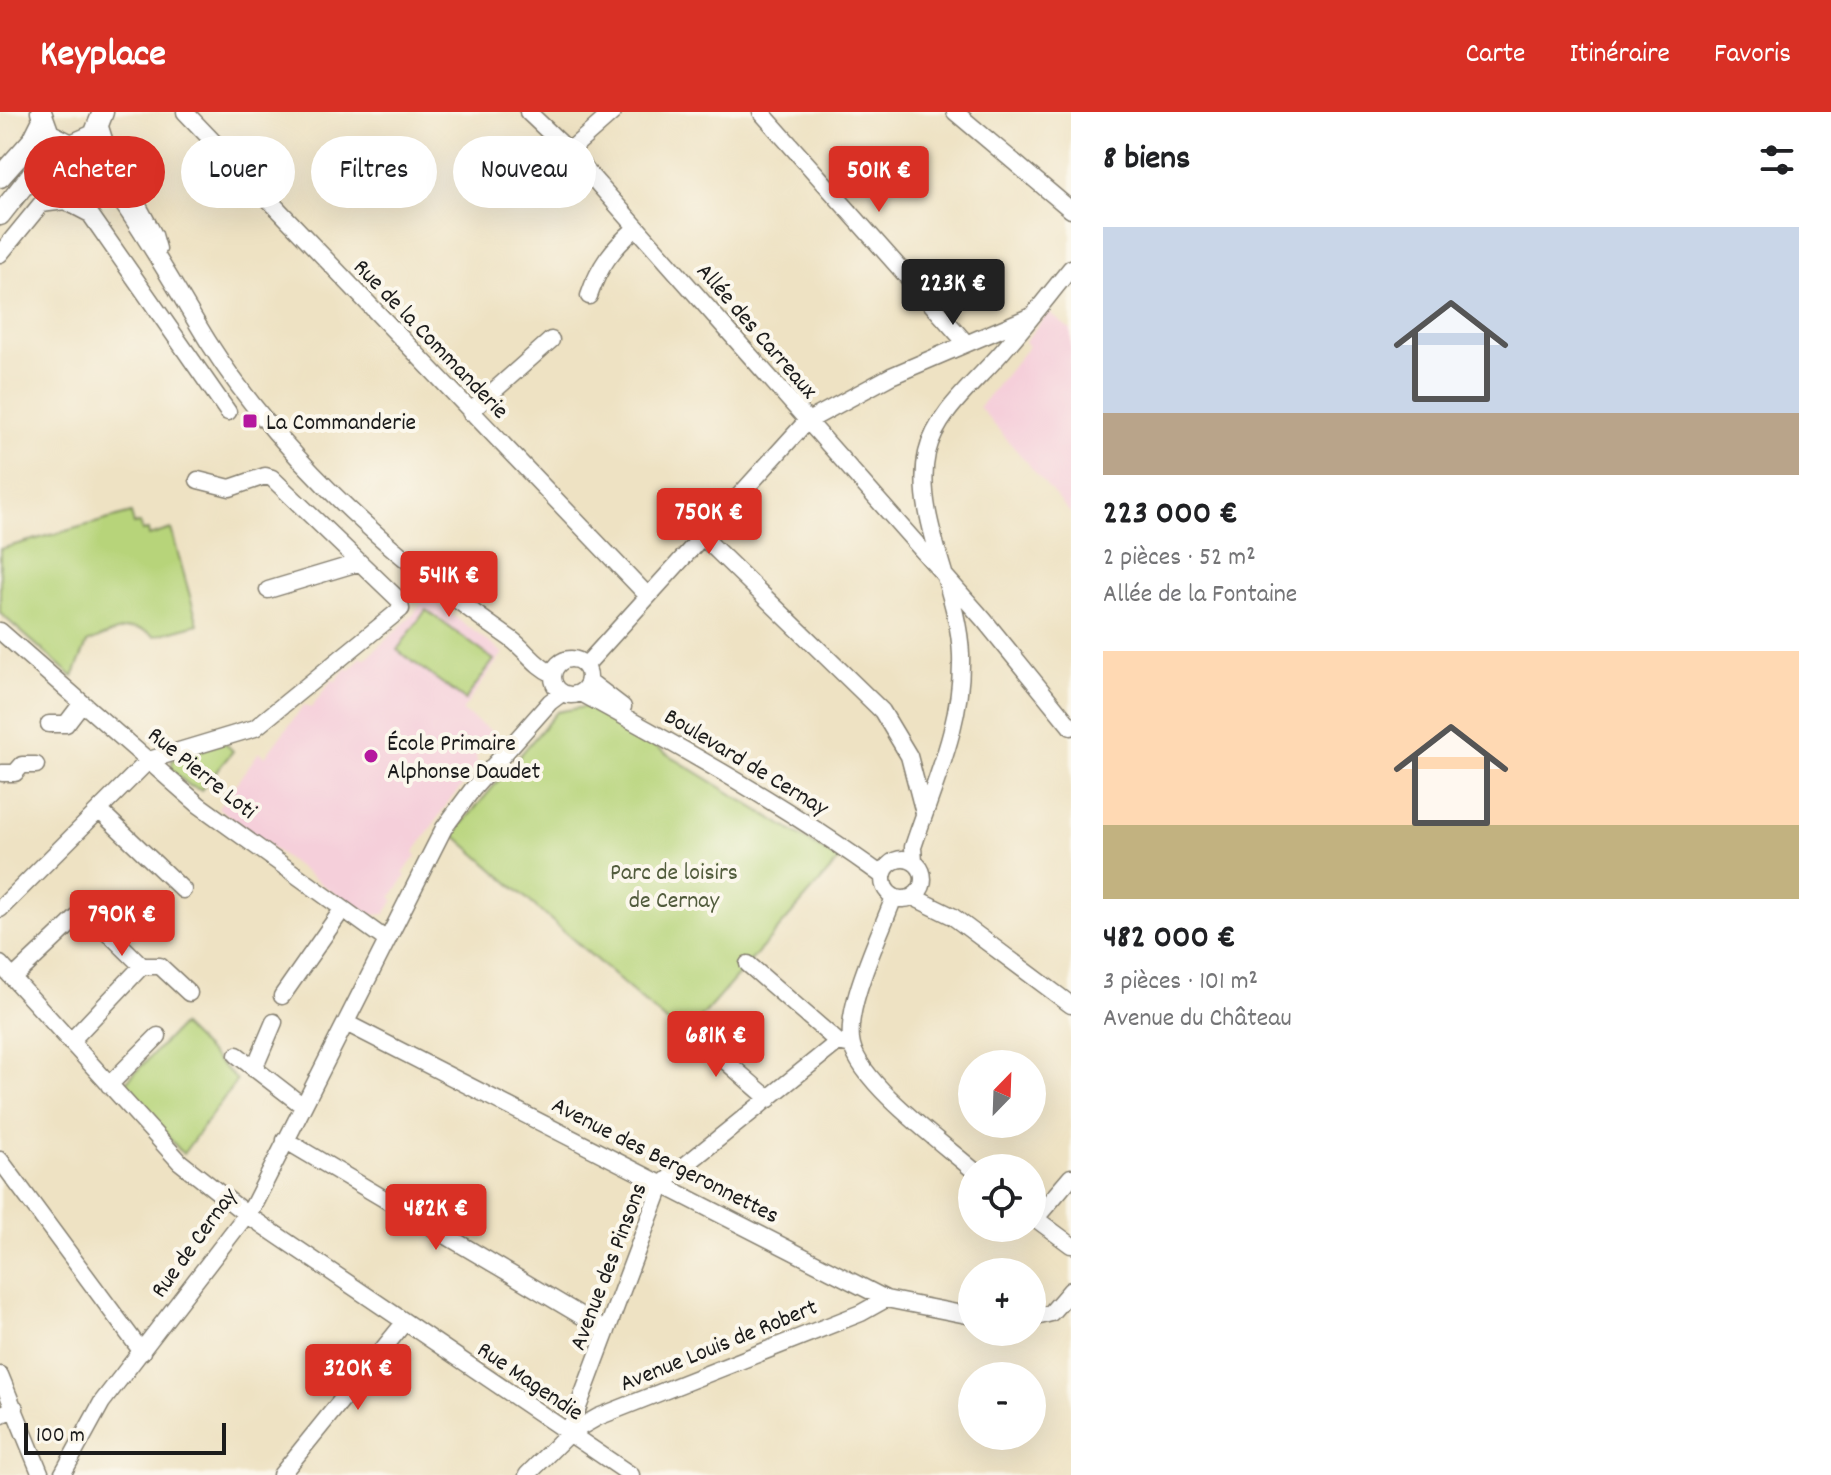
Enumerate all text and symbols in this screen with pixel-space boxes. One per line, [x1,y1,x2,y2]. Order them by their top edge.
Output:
text: Keyplace [40,29,166,84]
text: Carte [1465,36,1525,76]
text: Itinéraire [1569,36,1670,76]
text: Favoris [1714,36,1791,76]
chip: Acheter [24,136,165,208]
chip: Louer [181,136,295,208]
chip: Filtres [311,136,437,208]
chip: Nouveau [453,136,596,208]
text: 8 biens [1103,136,1190,185]
icon: filters [1755,138,1799,182]
pin: 501K € [814,146,944,214]
text: 501K € [847,153,911,190]
street label: Rue de la Commanderie [344,252,515,428]
street label: Allée des Carreaux [687,257,825,407]
pin: 223K € [888,259,1018,327]
text: 223K € [920,266,986,303]
icon: home [1379,279,1523,423]
place label: La Commanderie [266,407,416,441]
marker: La Commanderie [241,412,259,430]
pin: 750K € [644,488,774,556]
text: 223 000 € [1103,491,1238,540]
text: 750K € [675,495,743,532]
text: 2 pièces · 52 m² [1103,540,1256,577]
pin: 541K € [384,551,514,619]
text: 541K € [419,558,480,595]
text: Allée de la Fontaine [1103,577,1297,614]
street label: Boulevard de Cernay [657,701,835,827]
icon: home [1379,703,1523,847]
street label: Rue Pierre Loti [139,720,263,829]
place label: École Primaire Alphonse Daudet [387,728,541,790]
marker: École Primaire Alphonse Daudet [362,747,380,765]
park label: Parc de loisirs de Cernay [610,857,738,919]
pin: 790K € [57,890,187,958]
text: 790K € [88,897,156,934]
text: 482 000 € [1103,915,1236,964]
text: 3 pièces · 101 m² [1103,964,1258,1001]
text: Avenue du Château [1103,1001,1292,1038]
pin: 681K € [651,1011,781,1079]
text: 681K € [685,1018,747,1055]
north arrow [958,1050,1046,1138]
map controls [958,1050,1046,1450]
street label: Avenue des Bergeronnettes [545,1090,784,1234]
button: locate [958,1154,1046,1242]
street label: Avenue des Pinsons [562,1178,657,1356]
street label: Rue de Cernay [144,1181,248,1306]
pin: 482K € [371,1184,501,1252]
text: 482K € [403,1191,469,1228]
button: + [958,1258,1046,1346]
street label: Avenue Louis de Robert [615,1292,823,1402]
street label: Rue Magendie [469,1334,589,1431]
pin: 320K € [293,1344,423,1412]
text: 320K € [323,1351,393,1388]
button: − [958,1362,1046,1450]
scale bar [24,1419,226,1455]
text: 100 m [36,1421,85,1452]

